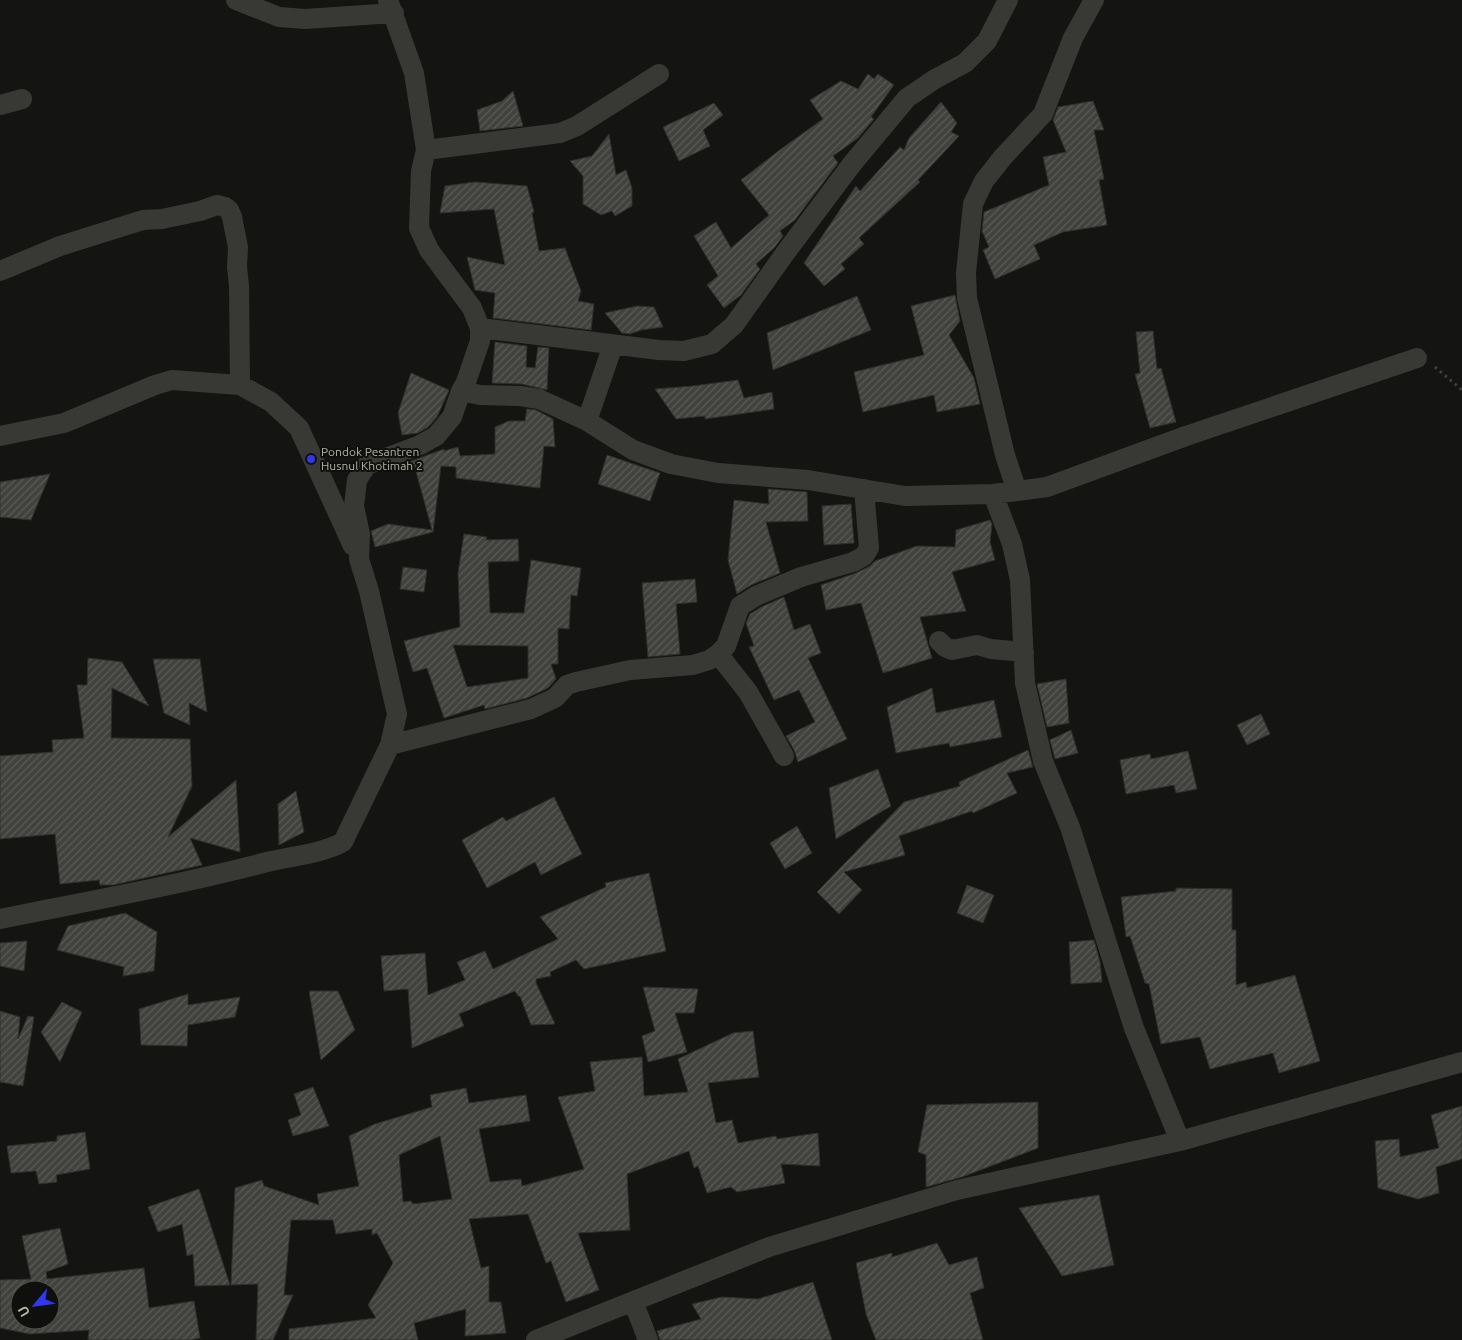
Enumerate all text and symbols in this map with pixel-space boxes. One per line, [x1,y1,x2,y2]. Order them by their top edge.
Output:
place label: Pondok Pesantren Husnul Khotimah 2 [321,445,423,472]
marker: Pondok Pesantren Husnul Khotimah 2 [305,453,317,465]
north arrow [10,1280,60,1330]
text: U [14,1303,33,1319]

